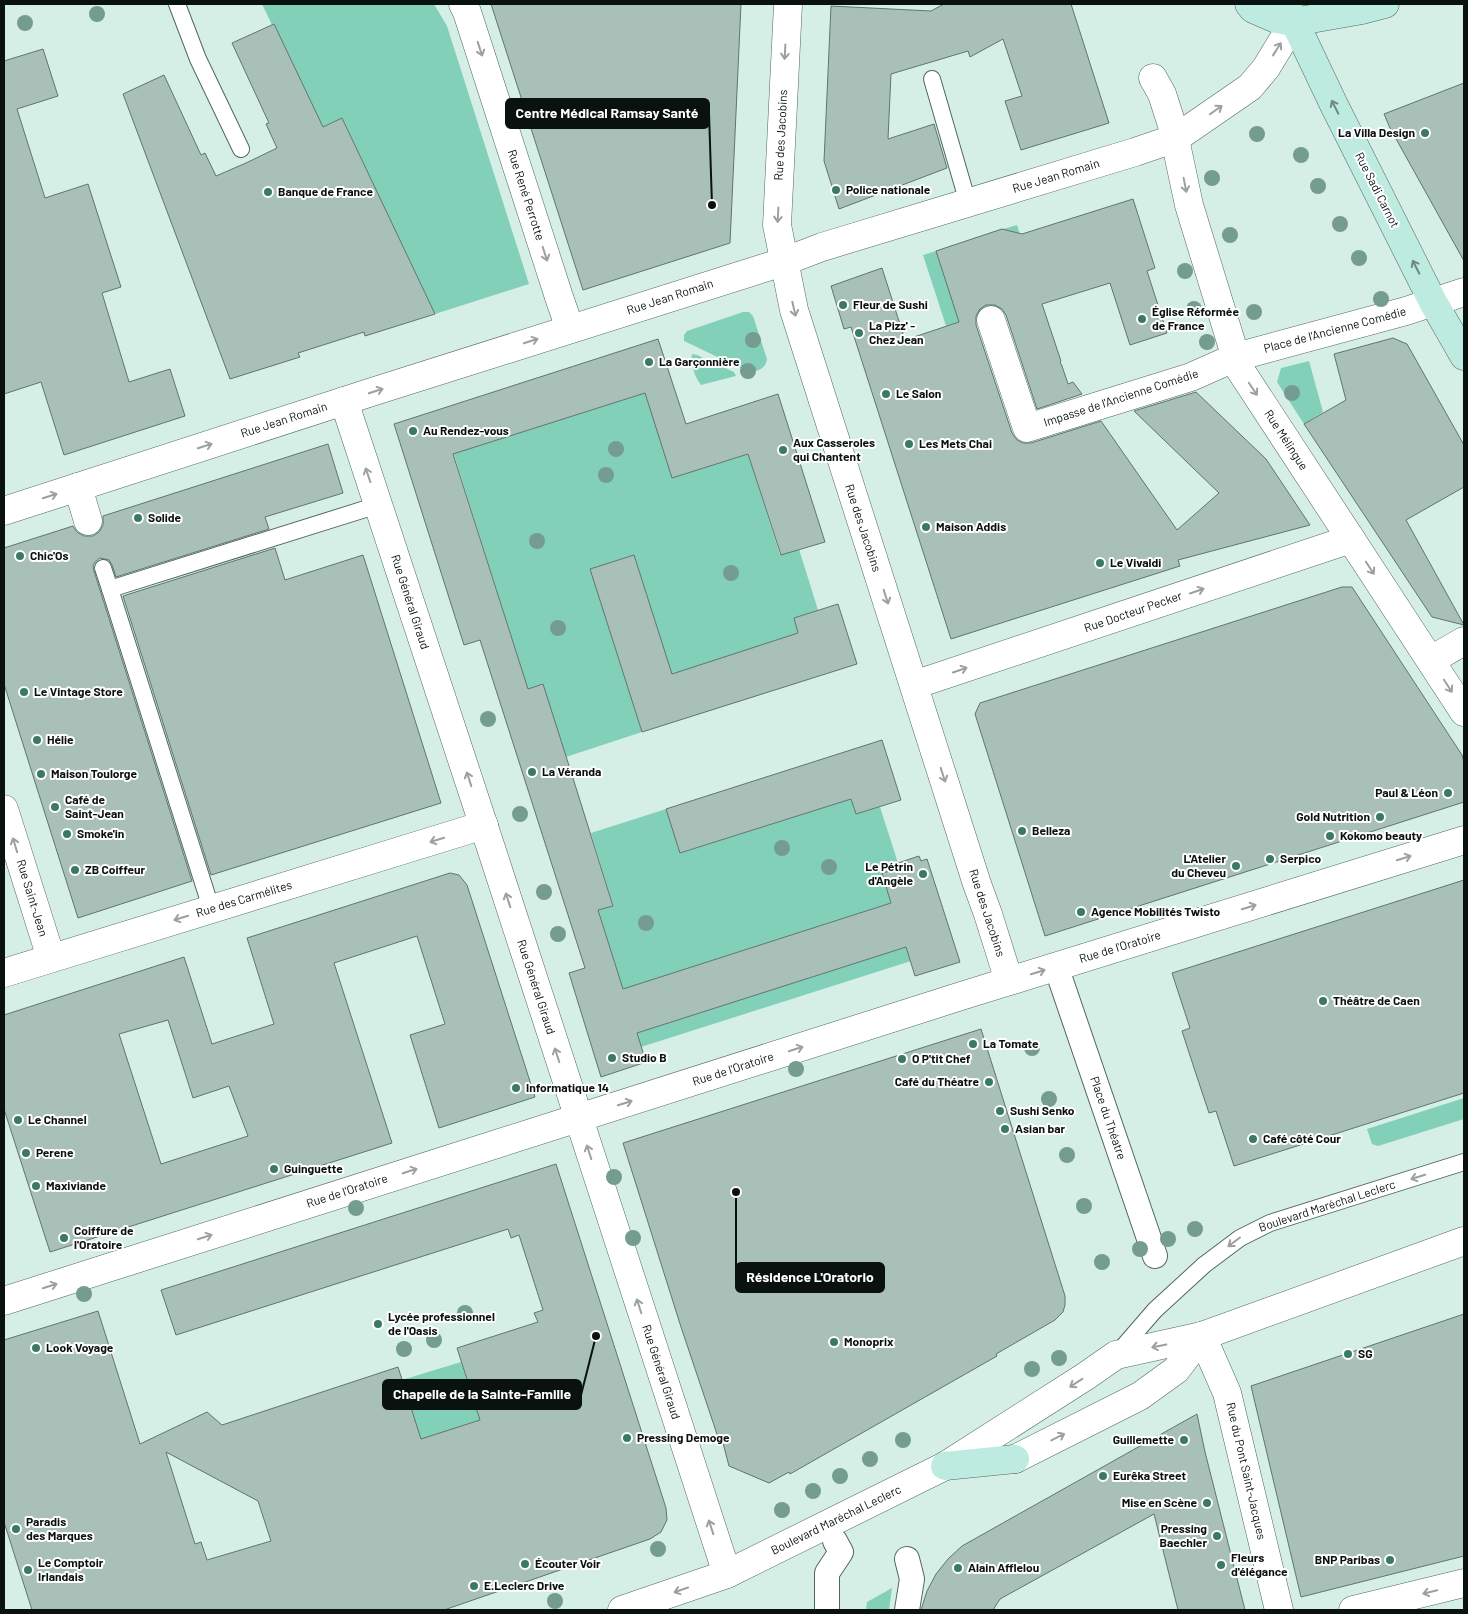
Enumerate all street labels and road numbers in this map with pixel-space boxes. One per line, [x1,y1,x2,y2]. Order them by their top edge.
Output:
street label: Rue des Jacobins [771,89,789,181]
street label: Rue René Perrotte [506,147,548,242]
street label: Rue Sadi Carnot [1353,150,1403,230]
street label: Rue Jean Romain [1011,155,1101,195]
street label: Rue Jean Romain [625,275,715,317]
street label: Place de l'Ancienne Comédie [1262,303,1408,355]
street label: Impasse de l'Ancienne Comédie [1041,365,1200,429]
street label: Rue Jean Romain [239,398,329,440]
street label: Rue Mélingue [1262,407,1312,472]
street label: Rue des Jacobins [843,482,885,573]
street label: Rue Général Giraud [389,553,433,651]
street label: Rue Docteur Pecker [1082,588,1184,634]
street label: Rue Saint-Jean [15,857,51,938]
street label: Rue des Jacobins [967,867,1009,958]
street label: Rue des Carmélites [194,877,294,919]
street label: Rue de l'Oratoire [1077,927,1162,965]
street label: Rue Général Giraud [515,938,559,1036]
street label: Rue de l'Oratoire [690,1048,775,1088]
street label: Place du Théatre [1088,1074,1130,1161]
street label: Rue de l'Oratoire [304,1170,389,1210]
street label: Boulevard Maréchal Leclerc [1257,1176,1397,1234]
street label: Rue Général Giraud [640,1323,684,1421]
street label: Rue du Pont Saint-Jacques [1224,1401,1270,1541]
street label: Boulevard Maréchal Leclerc [768,1481,903,1557]

